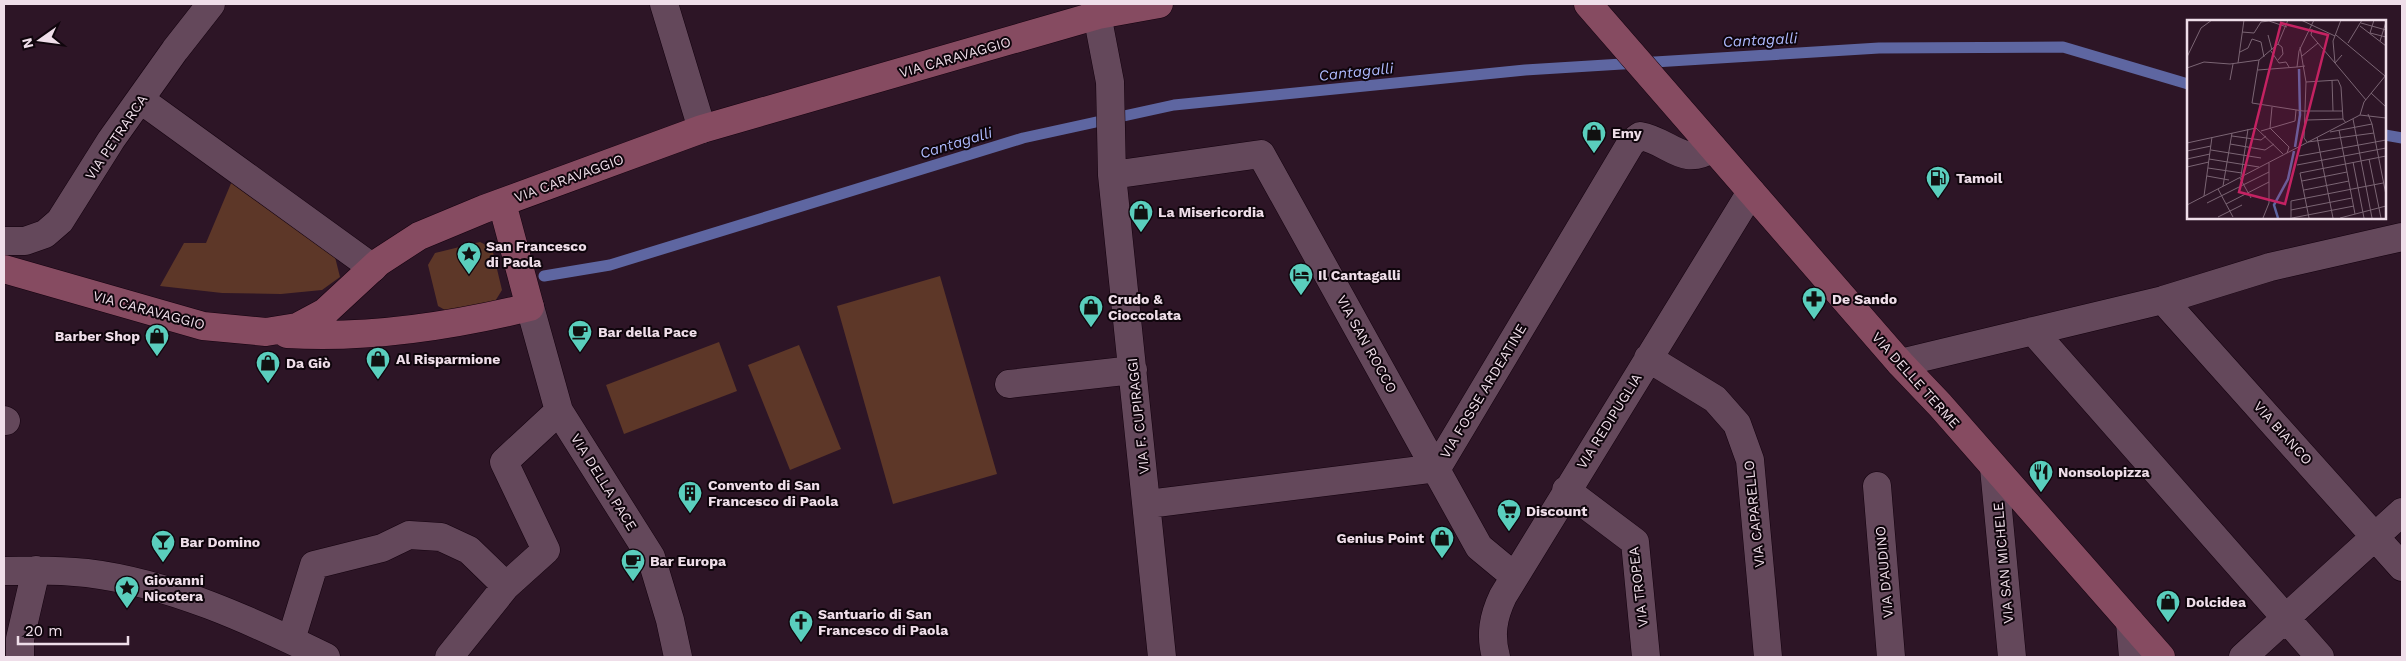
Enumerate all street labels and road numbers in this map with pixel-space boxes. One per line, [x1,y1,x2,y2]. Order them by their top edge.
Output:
street label: VIA CARAVAGGIO [897,33,1013,81]
street label: VIA PETRARCA [82,91,150,183]
street label: VIA CARAVAGGIO [512,151,626,205]
street label: VIA CARAVAGGIO [91,287,207,333]
street label: VIA SAN ROCCO [1334,292,1400,396]
street label: VIA FOSSE ARDEATINE [1436,321,1530,461]
street label: VIA DELLE TERME [1869,329,1963,431]
street label: VIA F. CUPIRAGGI [1124,357,1152,475]
street label: VIA REDIPUGLIA [1573,370,1645,472]
street label: VIA BIANCO [2250,398,2316,468]
street label: VIA DELLA PACE [568,431,640,533]
street label: VIA CAPARELLO [1740,460,1768,568]
street label: VIA SAN MICHELE [1990,501,2016,624]
street label: VIA D'AUDINO [1872,525,1896,619]
street label: VIA TROPEA [1625,546,1651,628]

